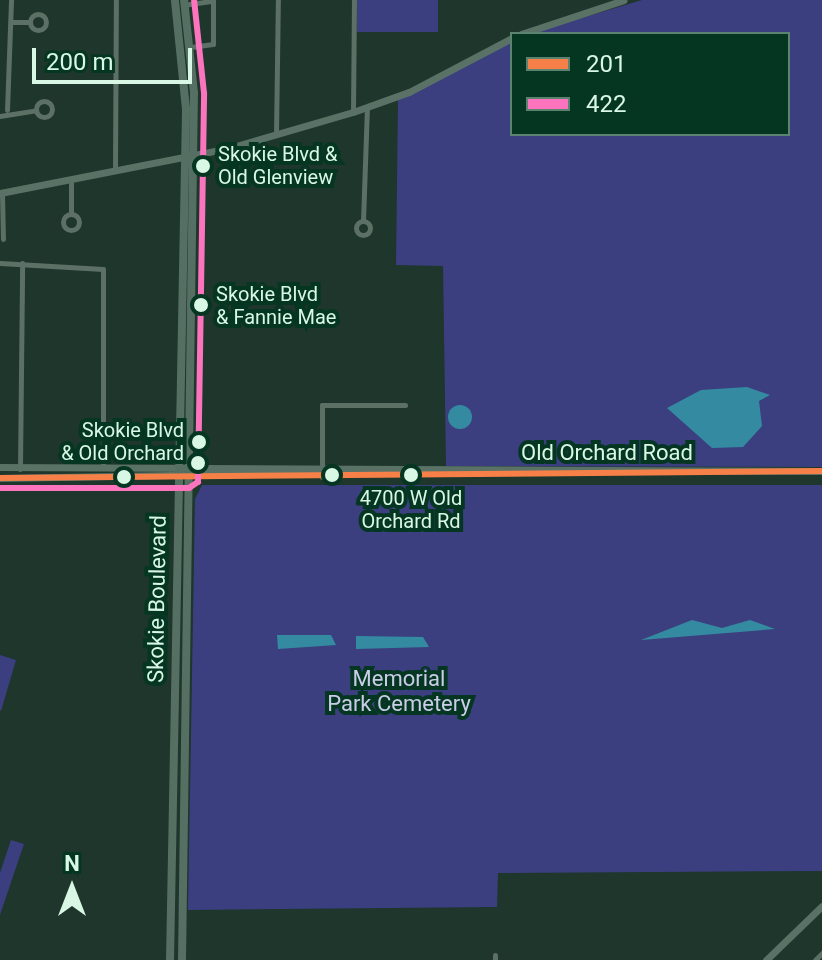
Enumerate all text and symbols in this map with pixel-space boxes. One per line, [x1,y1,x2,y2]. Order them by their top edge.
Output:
scale bar [36,32,196,82]
legend [510,32,790,136]
text: 200 m [46,48,113,76]
text: 201 [586,50,626,78]
text: 422 [586,90,626,118]
place label: Skokie Blvd & Old Glenview [218,142,338,189]
marker: Skokie Blvd & Old Glenview [195,158,211,174]
place label: Skokie Blvd & Fannie Mae [216,282,336,329]
marker: Skokie Blvd & Fannie Mae [193,297,209,313]
place label: Skokie Blvd & Old Orchard [61,418,184,465]
marker: Skokie Blvd & Old Orchard [191,434,207,450]
street label: Old Orchard Road [521,440,693,466]
unlabelled marker [190,455,206,471]
unlabelled marker [324,467,340,483]
marker: 4700 W Old Orchard Rd [403,467,419,483]
unlabelled marker [116,469,132,485]
place label: 4700 W Old Orchard Rd [360,486,462,533]
street label: Skokie Boulevard [142,515,172,683]
park label: Memorial Park Cemetery [327,665,471,716]
north arrow [32,848,112,928]
text: N [64,851,80,876]

